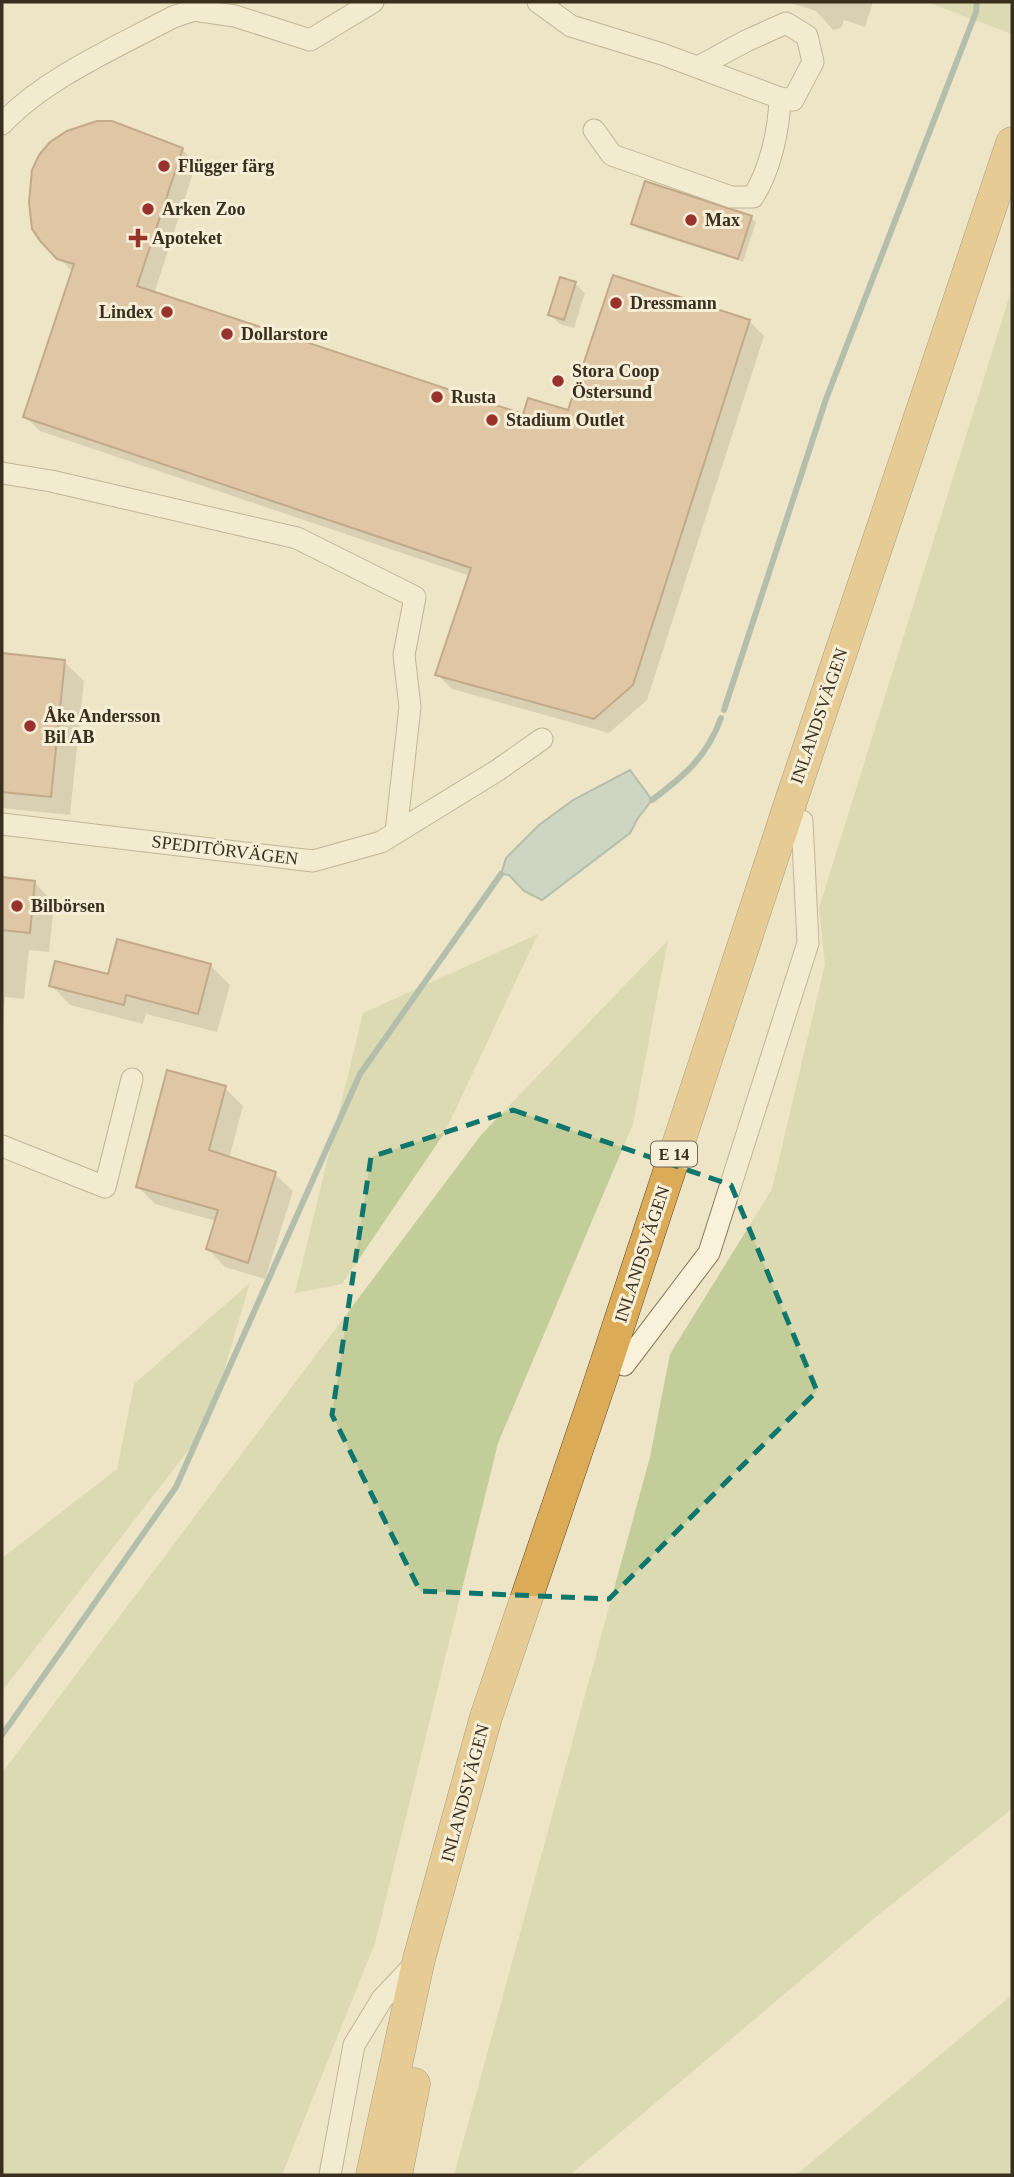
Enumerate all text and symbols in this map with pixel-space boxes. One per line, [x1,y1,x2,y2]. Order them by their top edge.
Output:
place label: Flügger färg [178,156,274,176]
marker: Flügger färg [156,158,172,174]
place label: Arken Zoo [162,199,246,219]
marker: Arken Zoo [140,201,156,217]
place label: Max [705,210,740,230]
marker: Max [683,212,699,228]
place label: Apoteket [152,228,222,248]
marker: Apoteket [130,230,146,246]
place label: Dressmann [630,293,717,313]
marker: Dressmann [608,295,624,311]
place label: Lindex [99,302,153,322]
marker: Lindex [159,304,175,320]
place label: Dollarstore [241,324,328,344]
marker: Dollarstore [219,326,235,342]
place label: Stora Coop Östersund [572,361,660,402]
marker: Stora Coop Östersund [550,373,566,389]
place label: Rusta [451,387,496,407]
marker: Rusta [429,389,445,405]
place label: Stadium Outlet [506,410,625,430]
marker: Stadium Outlet [484,412,500,428]
street label: INLANDSVÄGEN [786,646,852,786]
place label: Åke Andersson Bil AB [44,706,161,747]
marker: Åke Andersson Bil AB [22,718,38,734]
street label: SPEDITÖRVÄGEN [151,831,299,869]
place label: Bilbörsen [31,896,105,916]
marker: Bilbörsen [9,898,25,914]
road number: E 14 [651,1142,697,1166]
street label: INLANDSVÄGEN [611,1183,673,1325]
street label: INLANDSVÄGEN [437,1722,493,1864]

